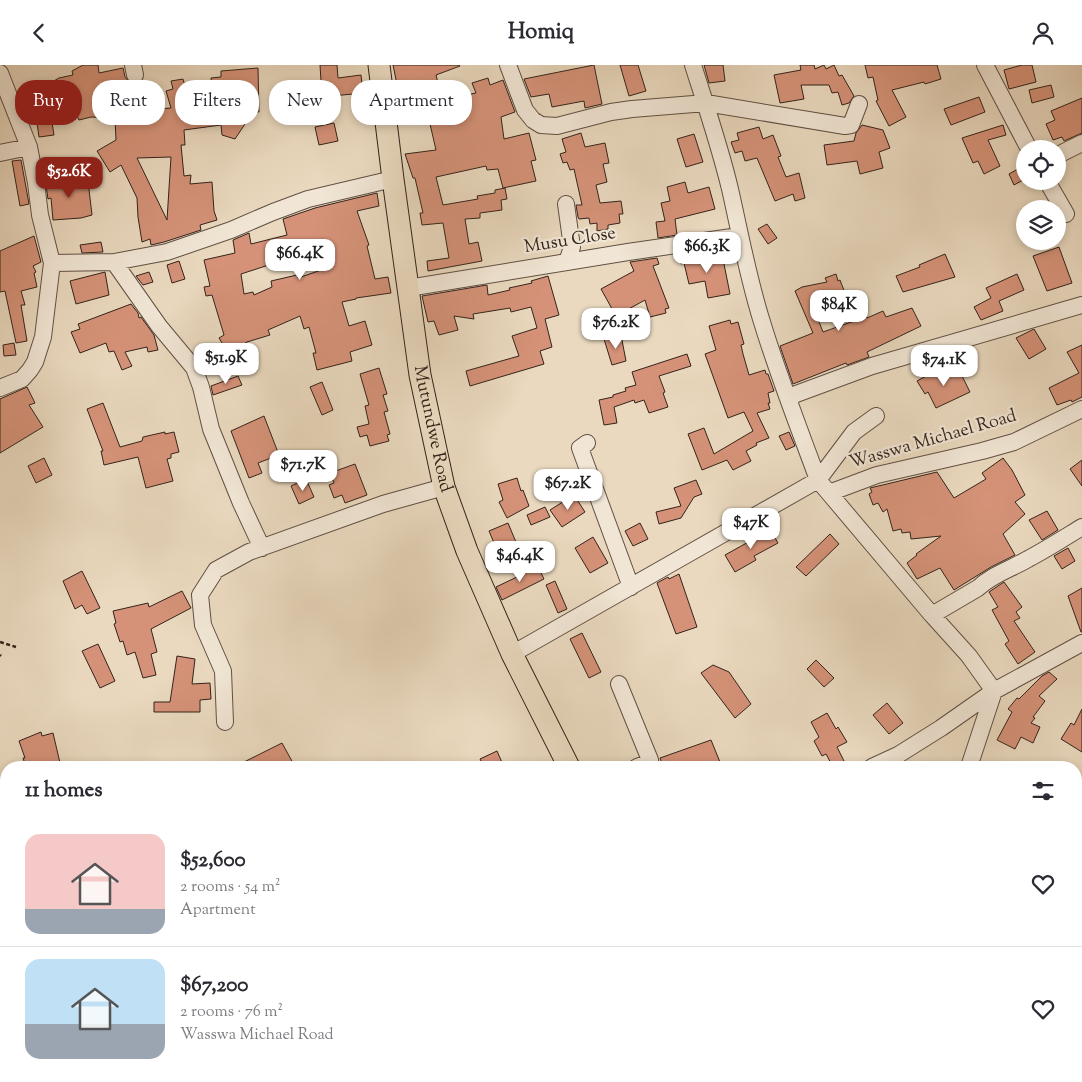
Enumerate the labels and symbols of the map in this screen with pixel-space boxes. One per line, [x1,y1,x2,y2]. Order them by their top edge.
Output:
pin: $52.6K [28,157,110,199]
street label: Musu Close [522,221,618,261]
pin: $66.3K [666,231,748,274]
pin: $66.4K [259,239,341,281]
pin: $84K [809,289,869,332]
pin: $76.2K [575,307,657,350]
pin: $51.9K [185,343,267,385]
pin: $74.1K [903,345,985,387]
street label: Mutundwe Road [406,364,458,496]
street label: Wasswa Michael Road [846,404,1020,476]
pin: $71.7K [262,449,344,492]
pin: $67.2K [527,469,609,511]
pin: $47K [721,507,781,550]
pin: $46.4K [479,541,561,583]

